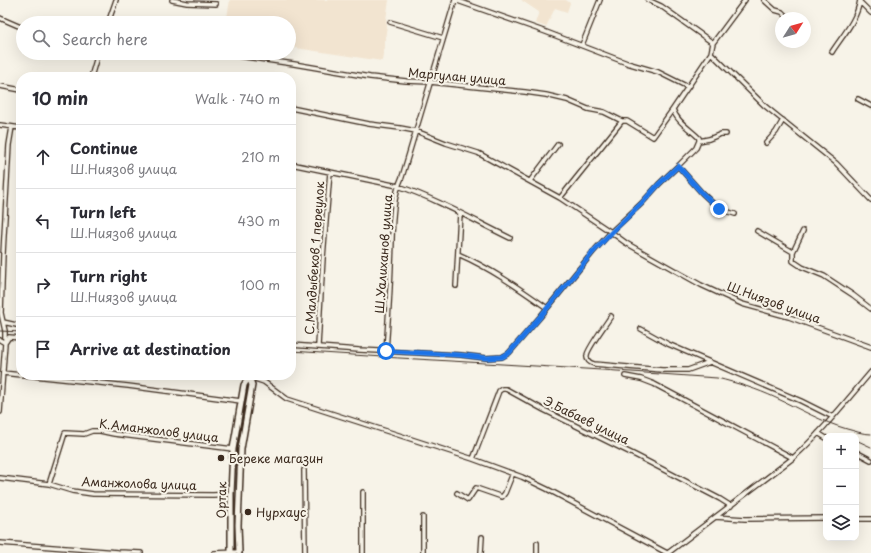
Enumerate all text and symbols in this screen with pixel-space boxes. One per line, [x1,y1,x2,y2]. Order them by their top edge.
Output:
north arrow [775,12,811,48]
search box [16,16,296,60]
icon: search [30,27,52,49]
text: Search here [62,27,148,50]
street label: Маргулан улица [407,63,507,89]
text: 10 min [32,85,88,111]
text: Walk · 740 m [195,89,280,108]
text: Continue [70,136,138,159]
icon: ahead [32,146,54,168]
text: 210 m [241,147,280,166]
text: Ш.Ниязов улица [70,159,177,178]
street label: С.Малдыбеков 1 переулок [300,180,328,335]
street label: Ш.Уалиханов улица [370,193,396,314]
text: Turn left [70,200,136,223]
route end [710,200,728,218]
icon: left [32,210,54,232]
text: 430 m [238,211,280,230]
text: Ш.Ниязов улица [70,223,177,242]
text: Turn right [70,264,147,287]
icon: right [32,274,54,296]
text: 100 m [240,275,280,294]
street label: Ш.Ниязов улица [725,277,824,327]
text: Ш.Ниязов улица [70,287,177,306]
text: Arrive at destination [70,337,231,360]
icon: arrive [32,338,54,360]
route start [377,342,395,360]
street label: Э.Бабаев улица [540,391,633,449]
street label: К.Аманжолов улица [98,414,220,446]
map controls [823,433,859,541]
button: + [823,433,859,469]
place label: Береке магазин [229,449,323,467]
marker: Береке магазин [216,453,226,463]
button: − [823,469,859,505]
street label: Аманжолова улица [81,472,197,494]
street label: Ортак [212,481,230,519]
place label: Нурхаус [256,503,306,521]
button: layers [823,505,859,541]
marker: Нурхаус [243,507,253,517]

